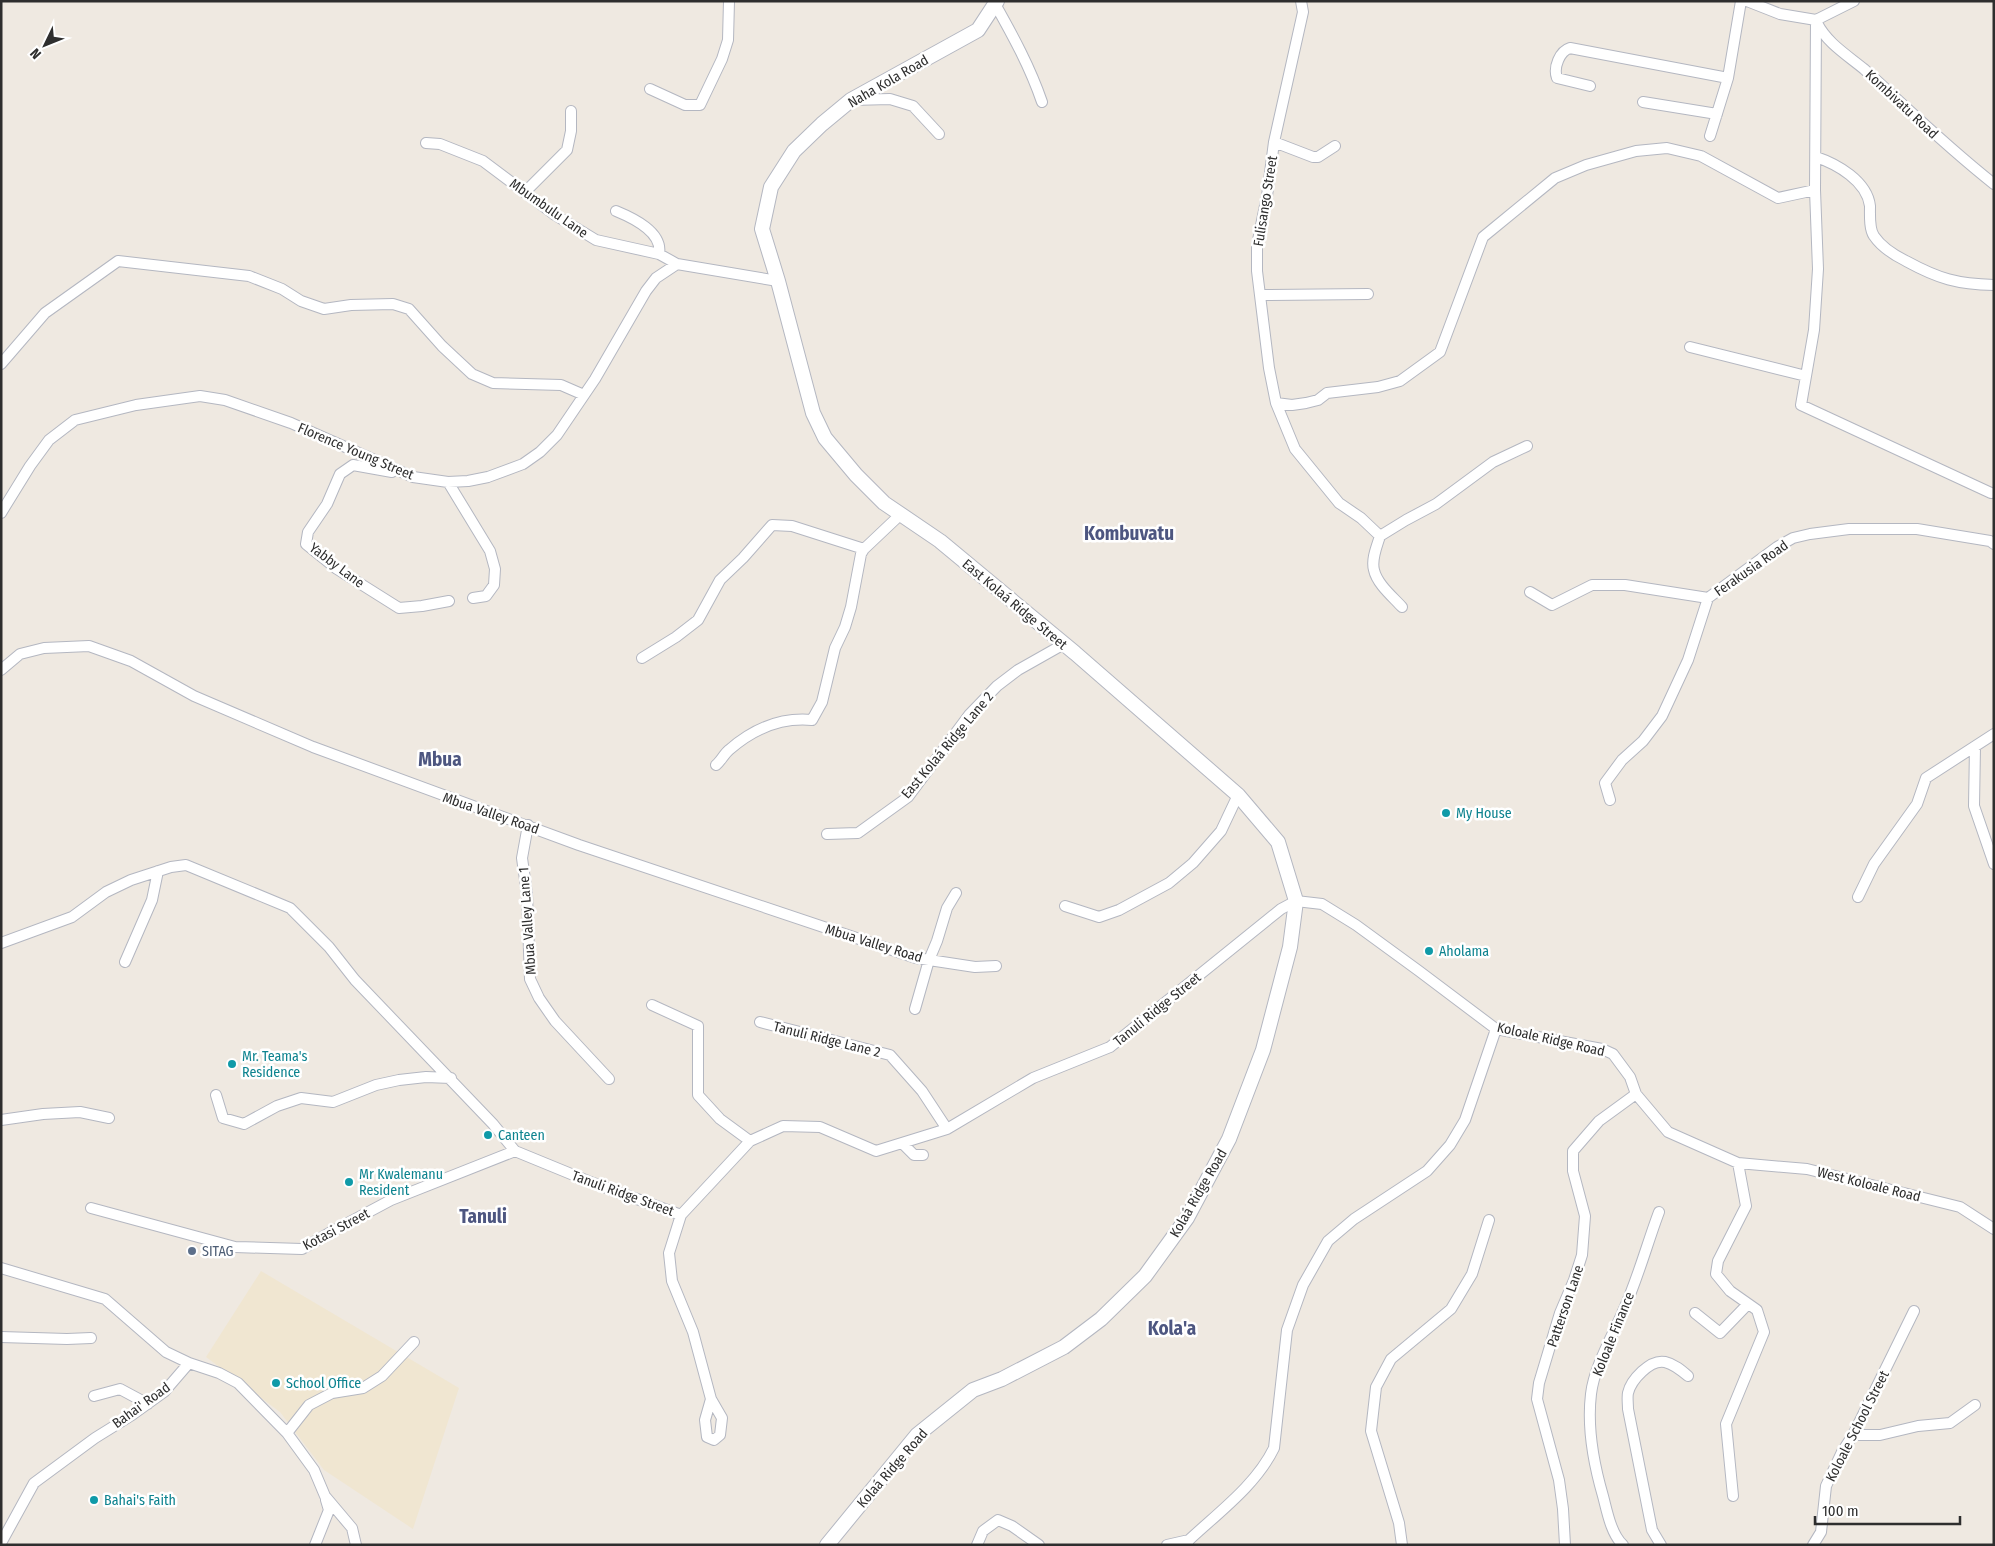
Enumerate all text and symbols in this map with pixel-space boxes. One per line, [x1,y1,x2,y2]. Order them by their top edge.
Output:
north arrow [20,20,70,70]
text: N [27,45,45,62]
street label: Naha Kola Road [845,52,932,111]
street label: Kombivatu Road [1862,66,1942,142]
street label: Fulisango Street [1250,154,1281,248]
street label: Mbumbulu Lane [506,175,591,242]
street label: Florence Young Street [295,419,417,484]
district label: Kombuvatu [1084,522,1174,545]
street label: Ferakusia Road [1711,537,1792,600]
street label: Yabby Lane [306,539,368,592]
street label: East Kolaá Ridge Street [959,556,1071,654]
street label: East Kolaá Ridge Lane 2 [898,688,997,802]
district label: Mbua [418,748,462,771]
street label: Mbua Valley Road [440,789,541,838]
place label: My House [1456,805,1512,822]
marker: My House [1440,807,1452,819]
street label: Mbua Valley Lane 1 [515,867,540,975]
street label: Mbua Valley Road [823,921,925,966]
place label: Aholama [1439,943,1489,960]
marker: Aholama [1423,945,1435,957]
street label: Tanuli Ridge Street [1110,969,1205,1050]
street label: Tanuli Ridge Lane 2 [772,1018,882,1061]
street label: Koloale Ridge Road [1495,1019,1607,1060]
place label: Mr. Teama's Residence [242,1048,308,1081]
marker: Mr. Teama's Residence [226,1058,238,1070]
place label: Canteen [498,1127,545,1144]
marker: Canteen [482,1129,494,1141]
street label: Kolaá Ridge Road [1166,1146,1231,1241]
street label: West Koloale Road [1815,1163,1922,1206]
place label: Mr Kwalemanu Resident [359,1166,443,1199]
street label: Tanuli Ridge Street [569,1167,677,1220]
marker: Mr Kwalemanu Resident [343,1176,355,1188]
street label: Kotasi Street [300,1205,373,1254]
district label: Tanuli [459,1205,507,1228]
place label: SITAG [202,1243,234,1260]
marker: SITAG [186,1245,198,1257]
street label: Patterson Lane [1544,1263,1587,1349]
street label: Koloale Finance [1589,1289,1638,1379]
district label: Kola'a [1148,1317,1196,1340]
street label: Koloale School Street [1822,1367,1893,1485]
place label: School Office [286,1375,361,1392]
marker: School Office [270,1377,282,1389]
street label: Bahai' Road [109,1379,174,1432]
street label: Kolaá Ridge Road [853,1425,931,1511]
place label: Bahai's Faith [104,1492,176,1509]
marker: Bahai's Faith [88,1494,100,1506]
scale bar [1815,1494,1960,1526]
text: 100 m [1822,1502,1859,1520]

